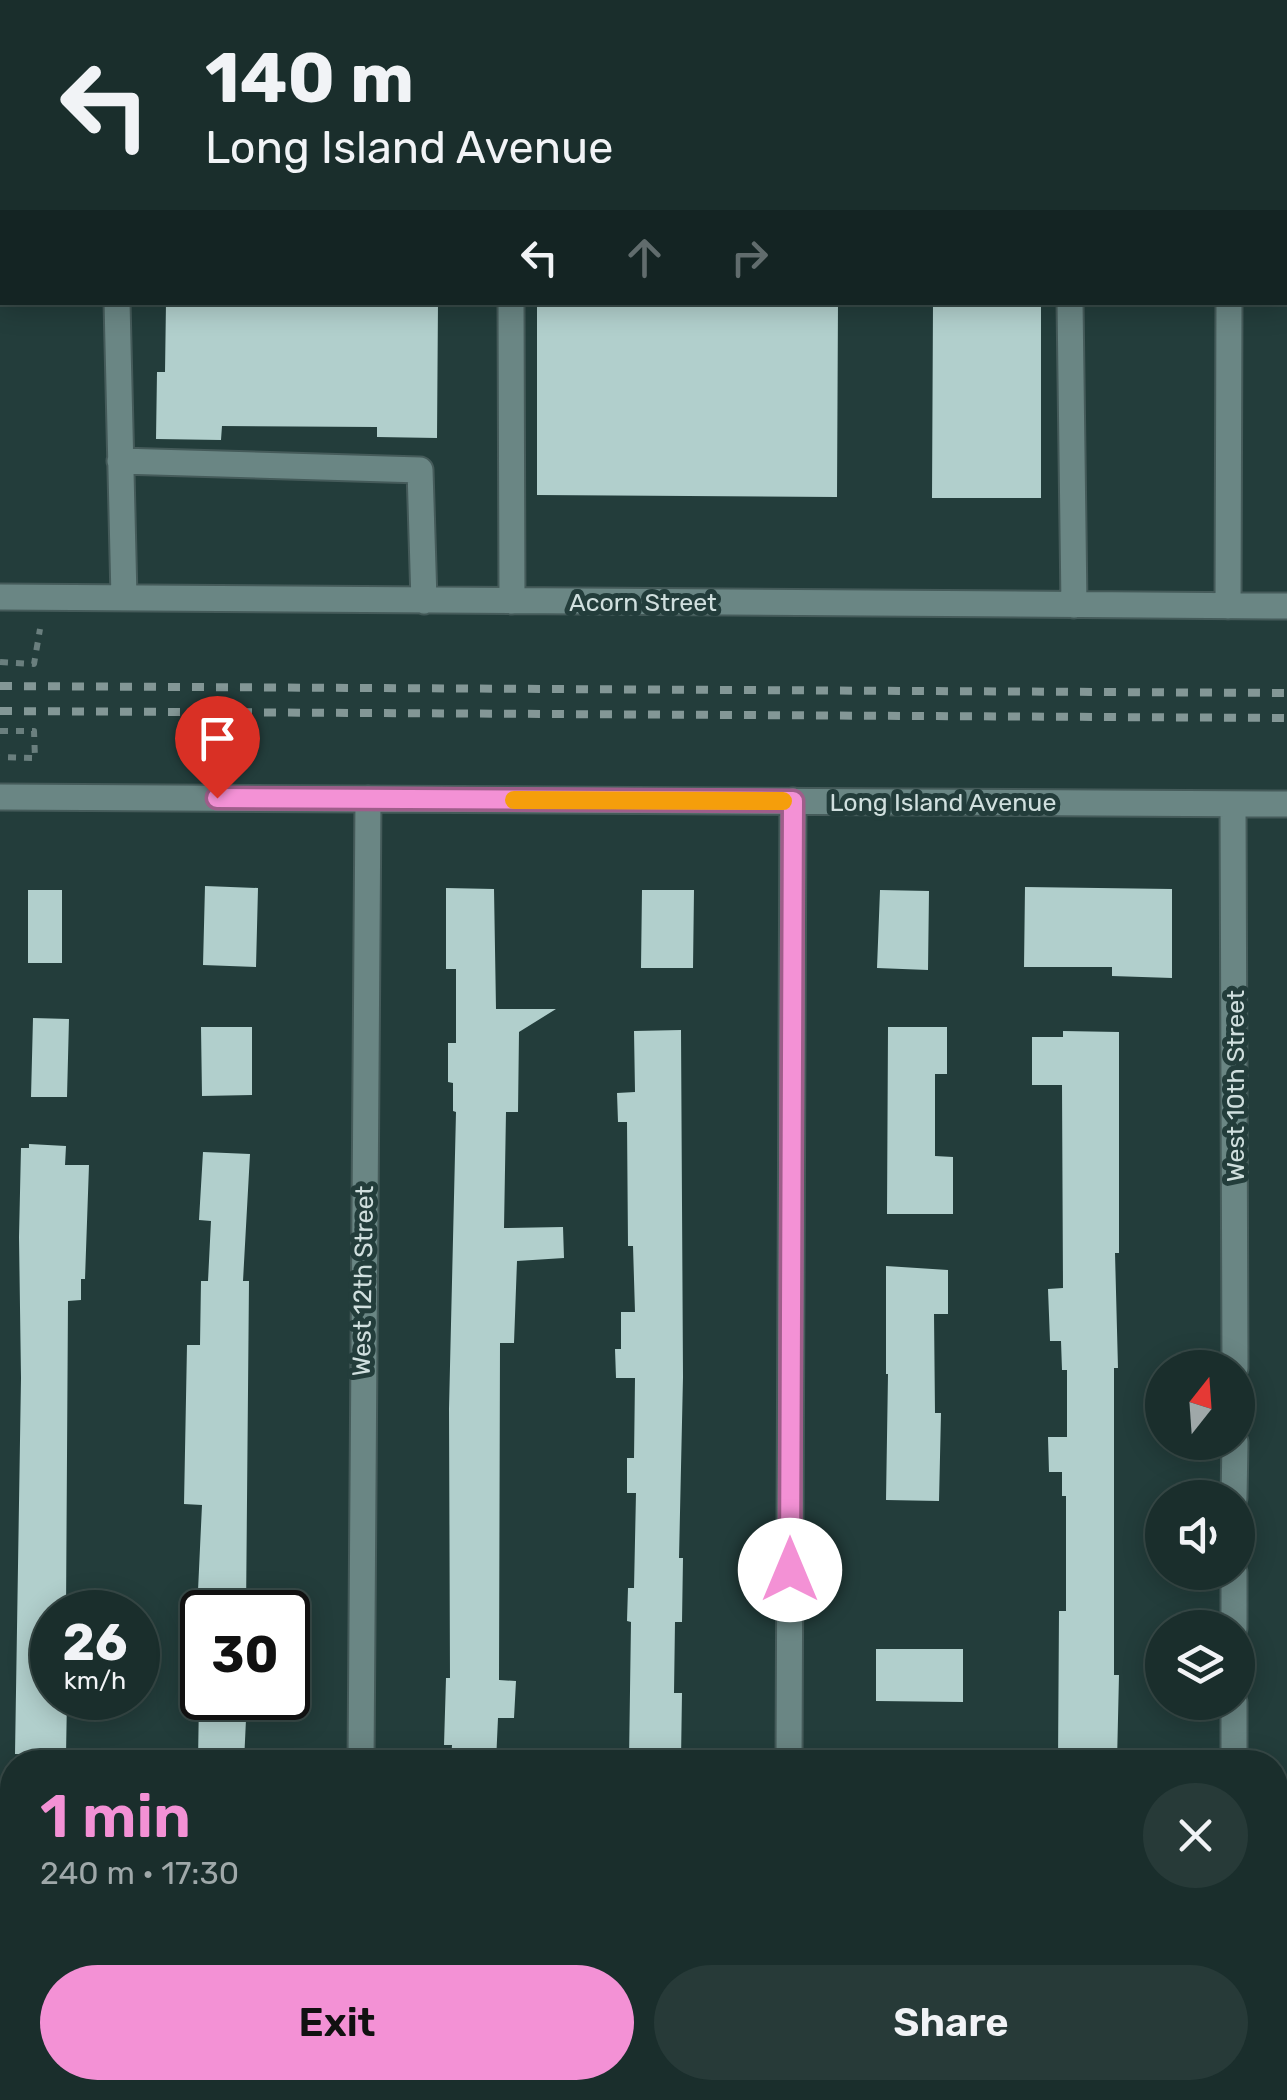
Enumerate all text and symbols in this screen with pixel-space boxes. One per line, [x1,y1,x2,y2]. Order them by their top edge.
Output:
text: 140 m [205,37,414,120]
icon: left [40,40,170,170]
text: Long Island Avenue [205,121,613,174]
icon: left [512,230,567,285]
icon: ahead [617,230,672,285]
icon: right [722,230,777,285]
street label: Acorn Street [569,588,717,617]
pin [175,696,260,799]
icon: arrive [190,711,245,766]
street label: Long Island Avenue [830,788,1056,817]
street label: West 10th Street [1221,990,1250,1182]
street label: West 12th Street [347,1185,379,1377]
north arrow [1145,1350,1255,1460]
map controls [1145,1350,1255,1720]
button: sound [1145,1480,1255,1590]
position arrow [738,1518,842,1622]
speed limit sign: 30 [180,1590,310,1720]
button: layers [1145,1610,1255,1720]
text: 26 [62,1613,128,1673]
text: km/h [64,1666,126,1695]
text: 1 min [40,1781,191,1852]
button: close [1143,1783,1248,1888]
text: 240 m · 17:30 [40,1854,239,1892]
button: Exit [40,1965,634,2080]
button: Share [654,1965,1248,2080]

